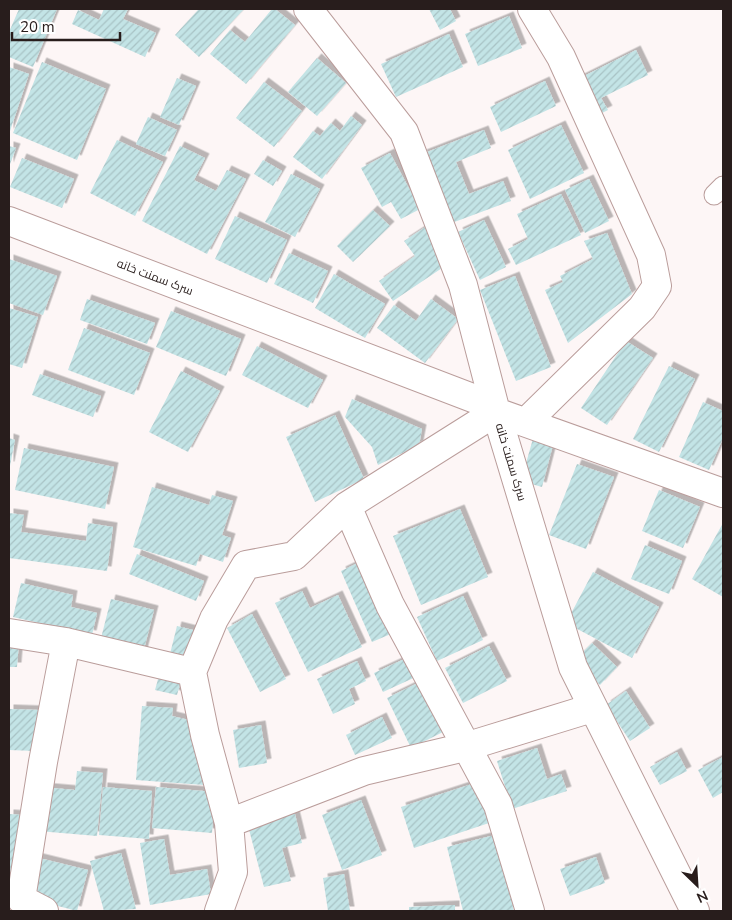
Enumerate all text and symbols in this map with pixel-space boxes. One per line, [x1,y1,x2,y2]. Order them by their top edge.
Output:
scale bar [12,10,120,42]
text: 20 m [20,17,55,37]
street label: سرک سمنت خانه [115,255,195,299]
street label: سرک سمنت خانه [492,421,530,503]
north arrow [672,860,722,910]
text: N [694,886,711,907]

